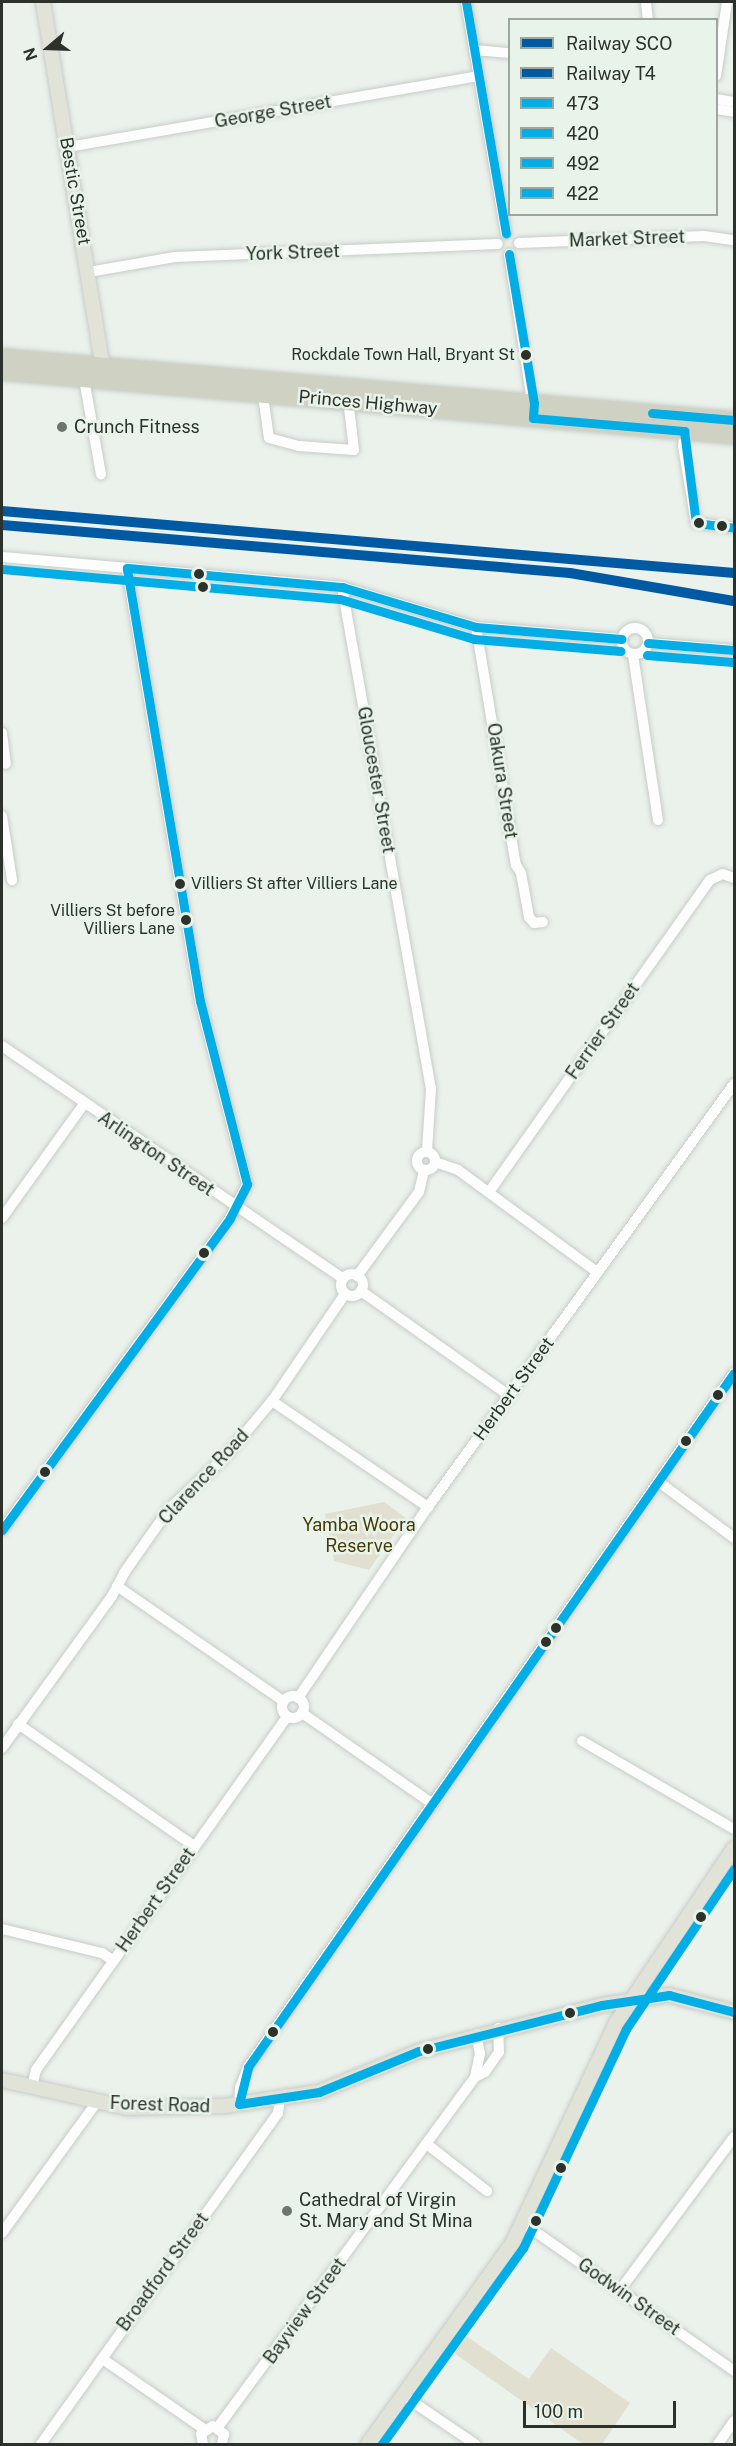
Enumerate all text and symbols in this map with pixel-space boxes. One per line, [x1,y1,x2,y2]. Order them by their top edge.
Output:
north arrow [18,18,78,78]
legend [508,18,718,216]
text: Railway SCO [566,33,672,54]
text: N [19,45,42,63]
text: Railway T4 [566,63,656,84]
street label: George Street [213,91,333,133]
text: 473 [566,93,599,114]
text: 420 [566,123,599,144]
street label: Bestic Street [55,135,95,247]
text: 492 [566,153,599,174]
text: 422 [566,183,599,204]
street label: Market Street [569,226,685,252]
street label: York Street [246,241,340,265]
place label: Rockdale Town Hall, Bryant St [291,345,515,365]
marker: Rockdale Town Hall, Bryant St [520,349,532,361]
street label: Princes Highway [298,386,438,420]
place label: Crunch Fitness [74,416,200,438]
marker: Crunch Fitness [55,420,69,434]
unlabelled marker [693,517,705,529]
unlabelled marker [716,520,728,532]
unlabelled marker [193,568,205,580]
unlabelled marker [197,581,209,593]
street label: Gloucester Street [352,705,400,855]
street label: Oakura Street [482,721,522,841]
place label: Villiers St after Villiers Lane [191,874,398,894]
marker: Villiers St after Villiers Lane [174,878,186,890]
place label: Villiers St before Villiers Lane [50,901,175,939]
marker: Villiers St before Villiers Lane [180,914,192,926]
street label: Ferrier Street [562,978,644,1084]
street label: Arlington Street [94,1107,218,1201]
unlabelled marker [198,1247,210,1259]
street label: Herbert Street [469,1333,559,1445]
unlabelled marker [712,1389,724,1401]
street label: Clarence Road [154,1425,254,1529]
unlabelled marker [680,1435,692,1447]
unlabelled marker [39,1466,51,1478]
park label: Yamba Woora Reserve [302,1515,416,1558]
unlabelled marker [550,1622,562,1634]
unlabelled marker [540,1636,552,1648]
street label: Herbert Street [112,1844,200,1956]
unlabelled marker [695,1911,707,1923]
unlabelled marker [564,2007,576,2019]
unlabelled marker [267,2026,279,2038]
unlabelled marker [422,2043,434,2055]
street label: Forest Road [109,2092,211,2118]
unlabelled marker [555,2162,567,2174]
place label: Cathedral of Virgin St. Mary and St Mina [299,2190,473,2232]
marker: Cathedral of Virgin St. Mary and St Mina [280,2204,294,2218]
street label: Broadford Street [113,2208,213,2336]
unlabelled marker [530,2215,542,2227]
street label: Bayview Street [259,2254,351,2368]
street label: Godwin Street [574,2254,684,2340]
scale bar [526,2389,679,2427]
text: 100 m [534,2401,583,2422]

